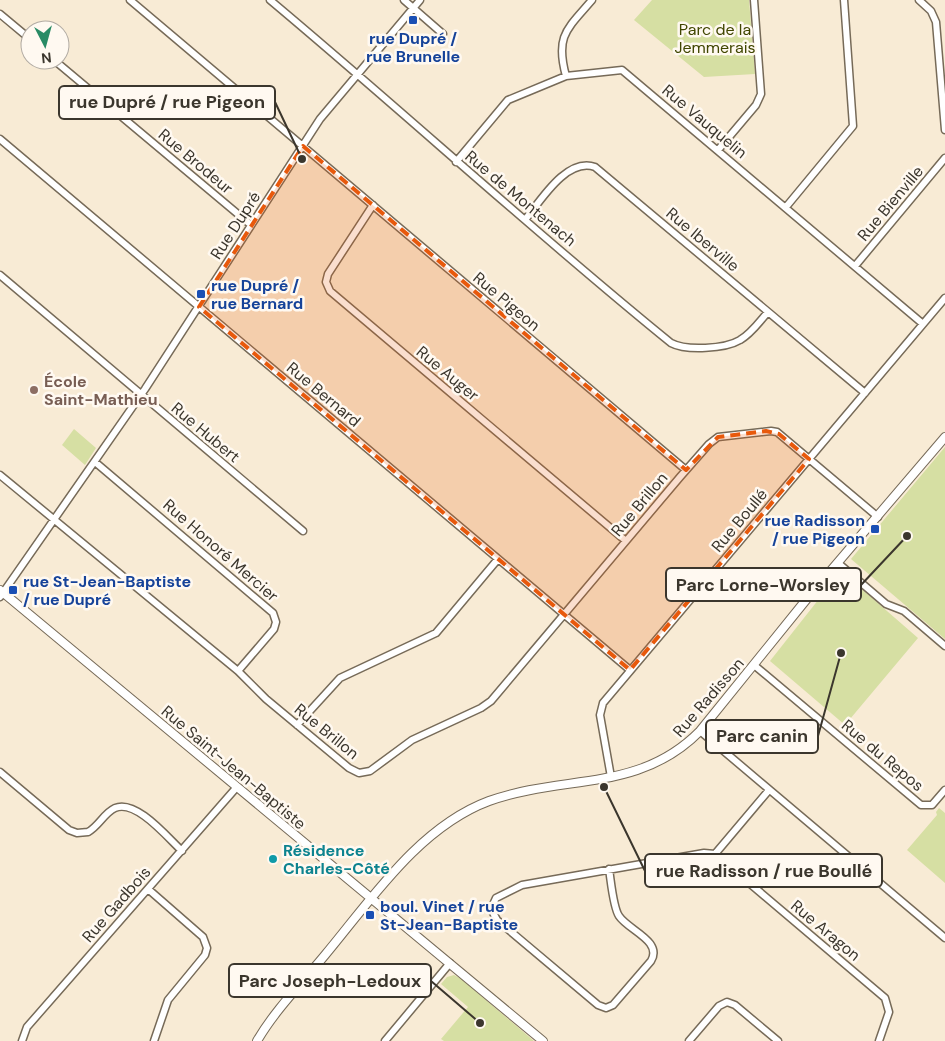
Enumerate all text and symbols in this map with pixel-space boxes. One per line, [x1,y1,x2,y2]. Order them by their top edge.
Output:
marker: rue Dupré / rue Brunelle [407,14,419,26]
park label: Parc de la Jemmerais [674,19,756,58]
north arrow [20,20,70,70]
place label: rue Dupré / rue Brunelle [366,28,460,67]
text: N [40,48,52,67]
street label: Rue Vauquelin [658,80,751,163]
callout: rue Dupré / rue Pigeon [59,86,275,119]
text: rue Dupré / rue Pigeon [69,90,265,114]
street label: Rue Brodeur [154,124,237,199]
street label: Rue de Montenach [461,146,581,251]
street label: Rue Bienville [853,161,928,245]
street label: Rue Dupré [206,187,265,263]
street label: Rue Iberville [662,203,744,276]
street label: Rue Pigeon [469,267,545,336]
place label: rue Dupré / rue Bernard [211,275,303,314]
marker: rue Dupré / rue Bernard [195,288,207,300]
street label: Rue Auger [412,341,483,406]
street label: Rue Bernard [282,357,365,431]
place label: École Saint-Mathieu [44,371,158,410]
marker: École Saint-Mathieu [28,384,40,396]
street label: Rue Hubert [167,398,244,467]
street label: Rue Brillon [607,468,672,541]
street label: Rue Boullé [707,484,772,556]
street label: Rue Honoré Mercier [159,494,283,606]
place label: rue Radisson / rue Pigeon [765,510,865,549]
marker: rue Radisson / rue Pigeon [869,523,881,535]
callout: Parc Lorne-Worsley [666,568,861,601]
place label: rue St-Jean-Baptiste / rue Dupré [23,571,191,610]
text: Parc Lorne-Worsley [676,573,850,597]
marker: rue St-Jean-Baptiste / rue Dupré [7,584,19,596]
street label: Rue Radisson [668,653,749,741]
street label: Rue Brillon [290,699,363,764]
street label: Rue Saint-Jean-Baptiste [157,701,310,834]
street label: Rue du Repos [837,715,928,796]
callout: Parc canin [706,720,818,753]
text: Parc canin [716,724,808,748]
place label: Résidence Charles-Côté [283,840,390,879]
marker: Résidence Charles-Côté [267,853,279,865]
callout: rue Radisson / rue Boullé [645,854,882,887]
text: rue Radisson / rue Boullé [656,859,873,883]
street label: Rue Gadbois [78,862,155,947]
street label: Rue Aragon [787,895,865,966]
place label: boul. Vinet / rue St-Jean-Baptiste [380,896,518,935]
marker: boul. Vinet / rue St-Jean-Baptiste [364,909,376,921]
callout: Parc Joseph-Ledoux [229,964,431,997]
text: Parc Joseph-Ledoux [239,969,421,993]

